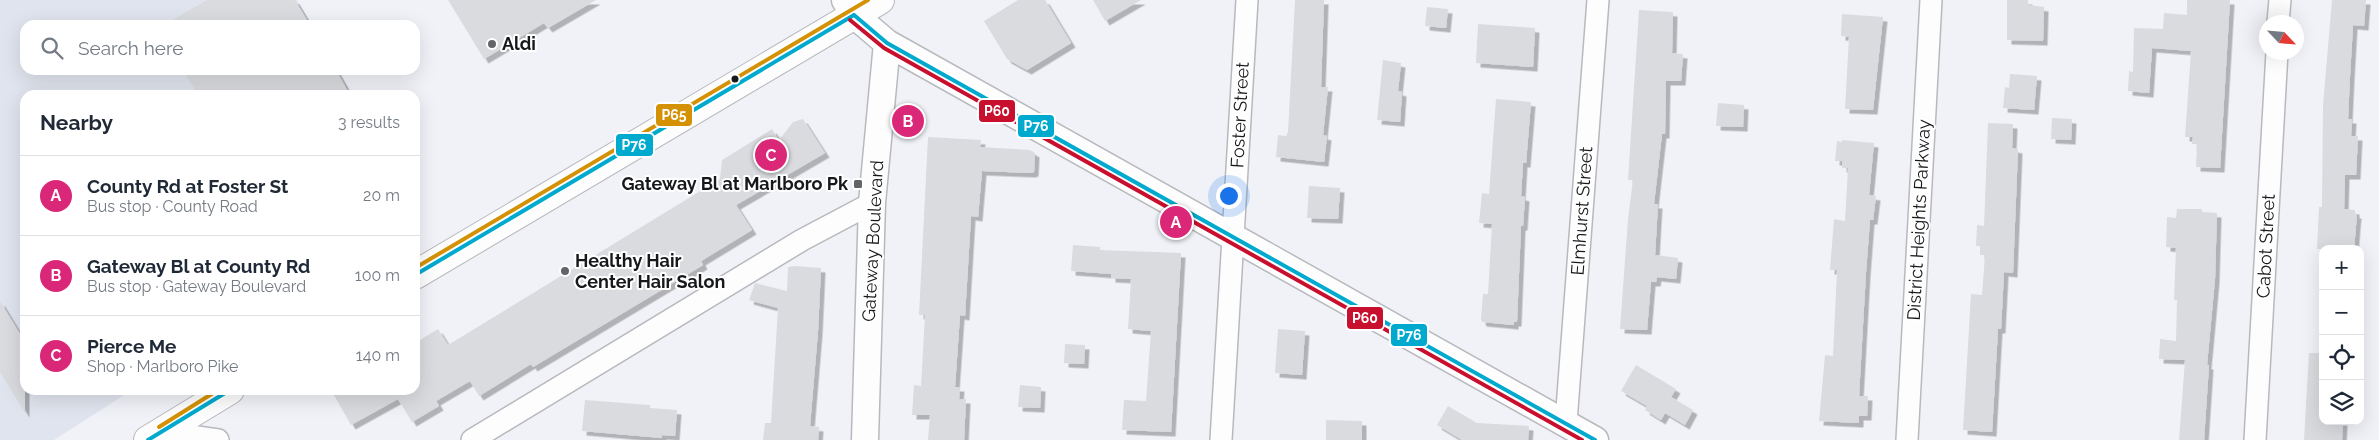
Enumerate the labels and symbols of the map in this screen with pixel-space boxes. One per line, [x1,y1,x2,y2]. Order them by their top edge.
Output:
north arrow [2259,15,2304,60]
place label: Aldi [502,33,536,54]
marker: Aldi [486,38,498,50]
street label: Foster Street [1226,61,1253,169]
unlabelled marker [730,74,740,84]
line badge: P60 [978,99,1016,123]
pin: B [892,102,924,140]
line badge: P65 [655,103,693,127]
text: P60 [984,103,1010,119]
text: P65 [662,107,687,123]
line badge: P76 [1017,114,1055,138]
text: P76 [1023,118,1049,134]
street label: District Heights Parkway [1903,119,1934,321]
line badge: P76 [615,133,654,157]
pin: C [755,136,787,174]
text: P76 [621,137,647,153]
street label: Elmhurst Street [1567,146,1596,276]
street label: Gateway Boulevard [858,160,887,322]
place label: Gateway Bl at Marlboro Pk [621,173,849,194]
marker: Gateway Bl at Marlboro Pk [852,178,864,190]
your location [1216,183,1242,209]
street label: Cabot Street [2252,193,2279,299]
pin: A [1160,203,1192,241]
place label: Healthy Hair Center Hair Salon [575,250,725,292]
marker: Healthy Hair Center Hair Salon [559,265,571,277]
line badge: P60 [1346,306,1384,330]
text: P60 [1352,310,1378,326]
line badge: P76 [1390,323,1428,347]
text: P76 [1396,327,1422,343]

